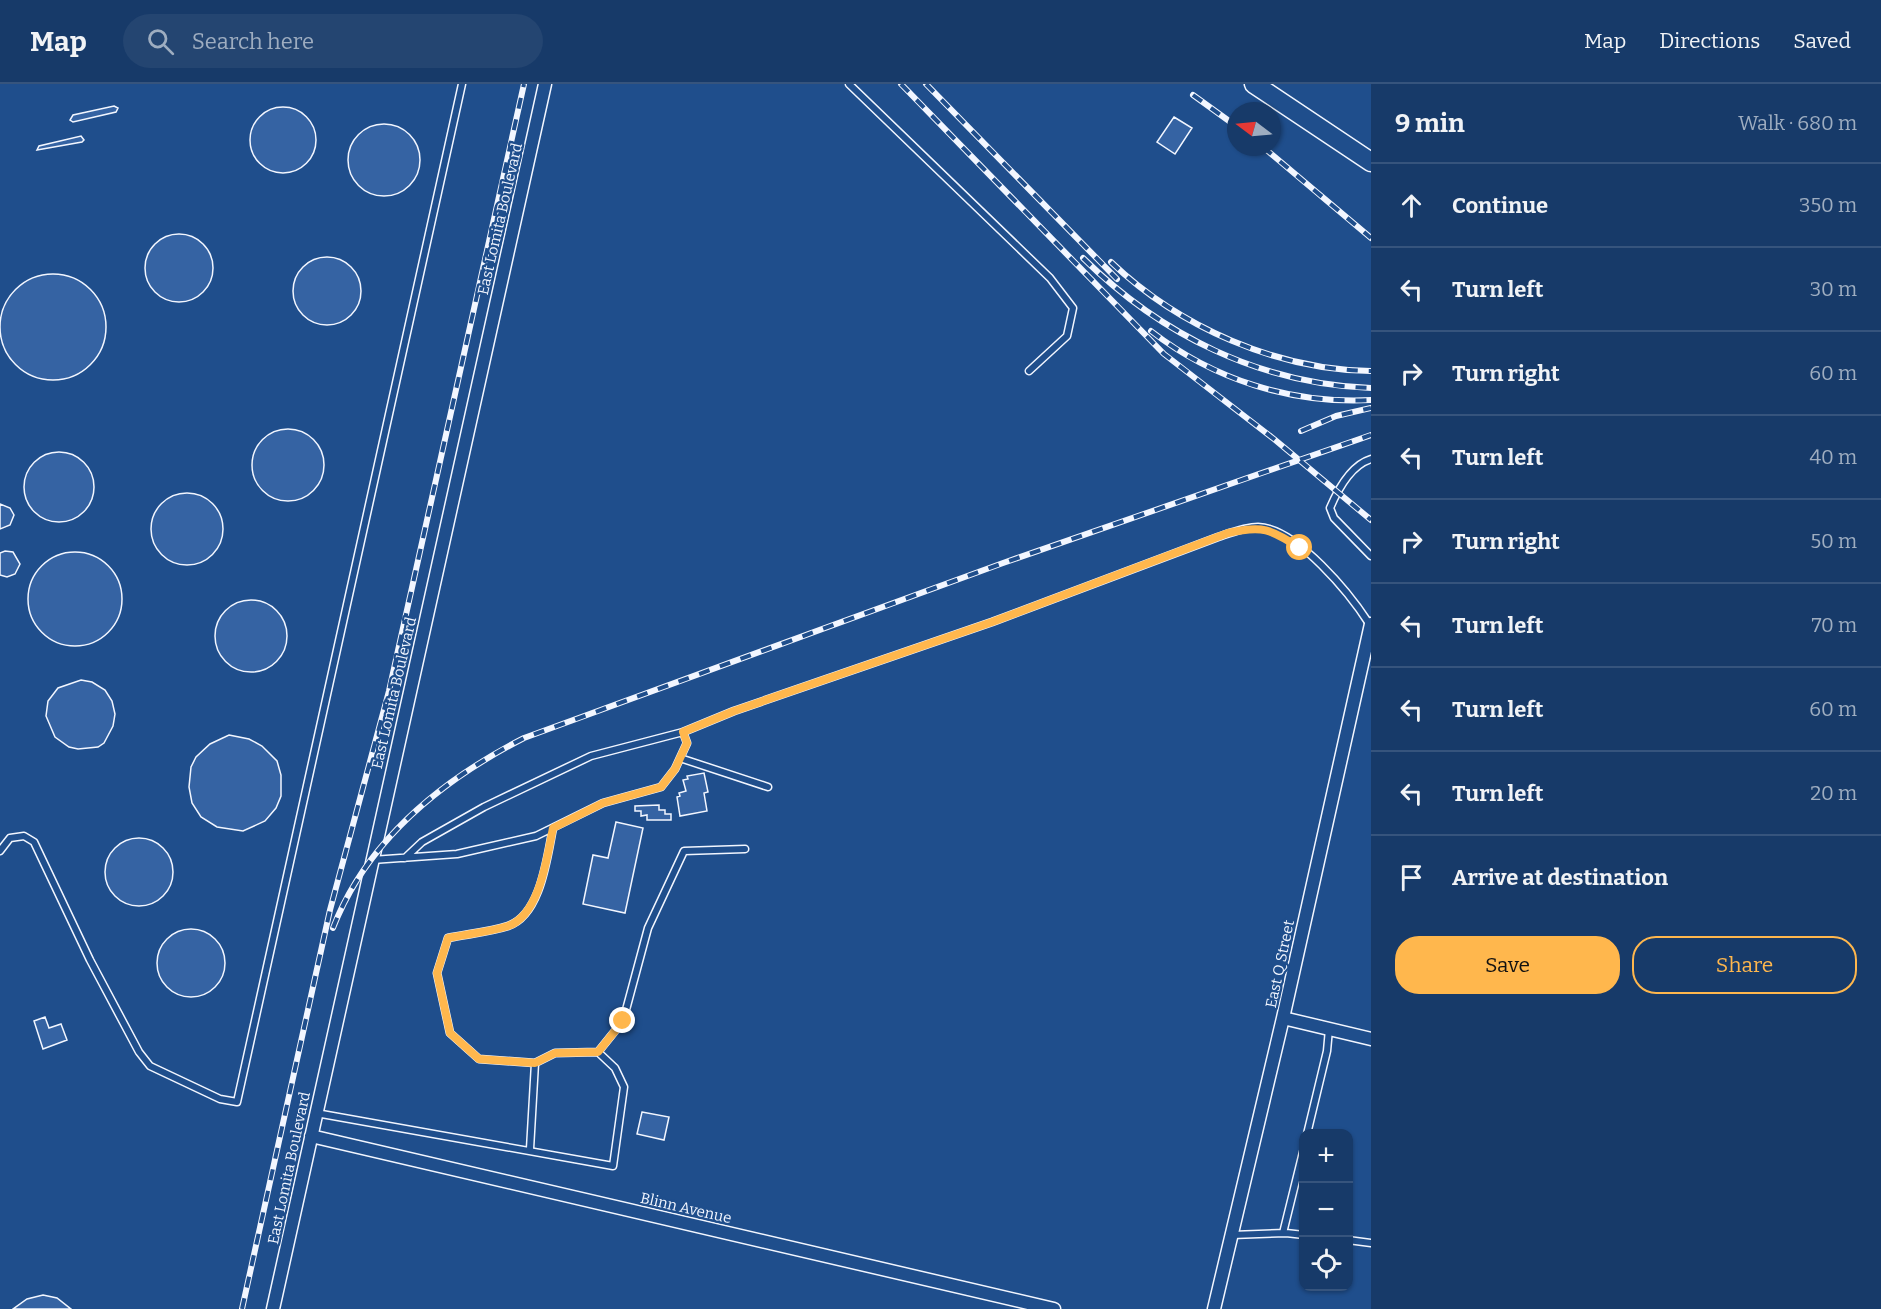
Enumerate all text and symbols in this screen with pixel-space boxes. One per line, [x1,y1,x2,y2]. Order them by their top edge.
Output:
search box [123,14,543,68]
text: Map [30,25,87,58]
icon: search [144,25,177,58]
text: Search here [192,28,314,55]
text: Map [1584,28,1626,54]
text: Directions [1659,28,1760,54]
text: Saved [1793,28,1851,54]
north arrow [1227,102,1281,156]
text: 9 min [1395,108,1465,139]
text: Walk · 680 m [1738,111,1857,135]
street label: East Lomita Boulevard [474,141,526,297]
icon: ahead [1395,189,1428,222]
text: Continue [1452,192,1548,219]
text: 350 m [1799,193,1857,217]
icon: left [1395,273,1428,306]
text: Turn left [1452,276,1544,303]
text: 30 m [1810,277,1857,301]
icon: right [1395,357,1428,390]
text: Turn right [1452,360,1560,387]
text: 60 m [1809,361,1857,385]
icon: left [1395,441,1428,474]
text: Turn left [1452,444,1544,471]
text: 40 m [1809,445,1857,469]
icon: right [1395,525,1428,558]
text: Turn right [1452,528,1560,555]
text: 50 m [1810,529,1857,553]
route start [1286,534,1312,560]
icon: left [1395,609,1428,642]
text: Turn left [1452,612,1544,639]
text: 70 m [1811,613,1857,637]
street label: East Lomita Boulevard [368,615,420,771]
icon: left [1395,693,1428,726]
text: Turn left [1452,696,1544,723]
text: 60 m [1809,697,1857,721]
icon: left [1395,777,1428,810]
text: Turn left [1452,780,1544,807]
text: 20 m [1810,781,1857,805]
icon: arrive [1395,861,1428,894]
text: Arrive at destination [1452,864,1668,891]
street label: East Q Street [1262,918,1298,1010]
button: Save [1395,936,1620,994]
button: Share [1632,936,1857,994]
route end [609,1007,635,1033]
street label: East Lomita Boulevard [264,1090,314,1246]
map controls [1299,1129,1353,1291]
button: + [1299,1129,1353,1183]
button: − [1299,1183,1353,1237]
street label: Blinn Avenue [639,1189,733,1227]
button: locate [1299,1237,1353,1291]

